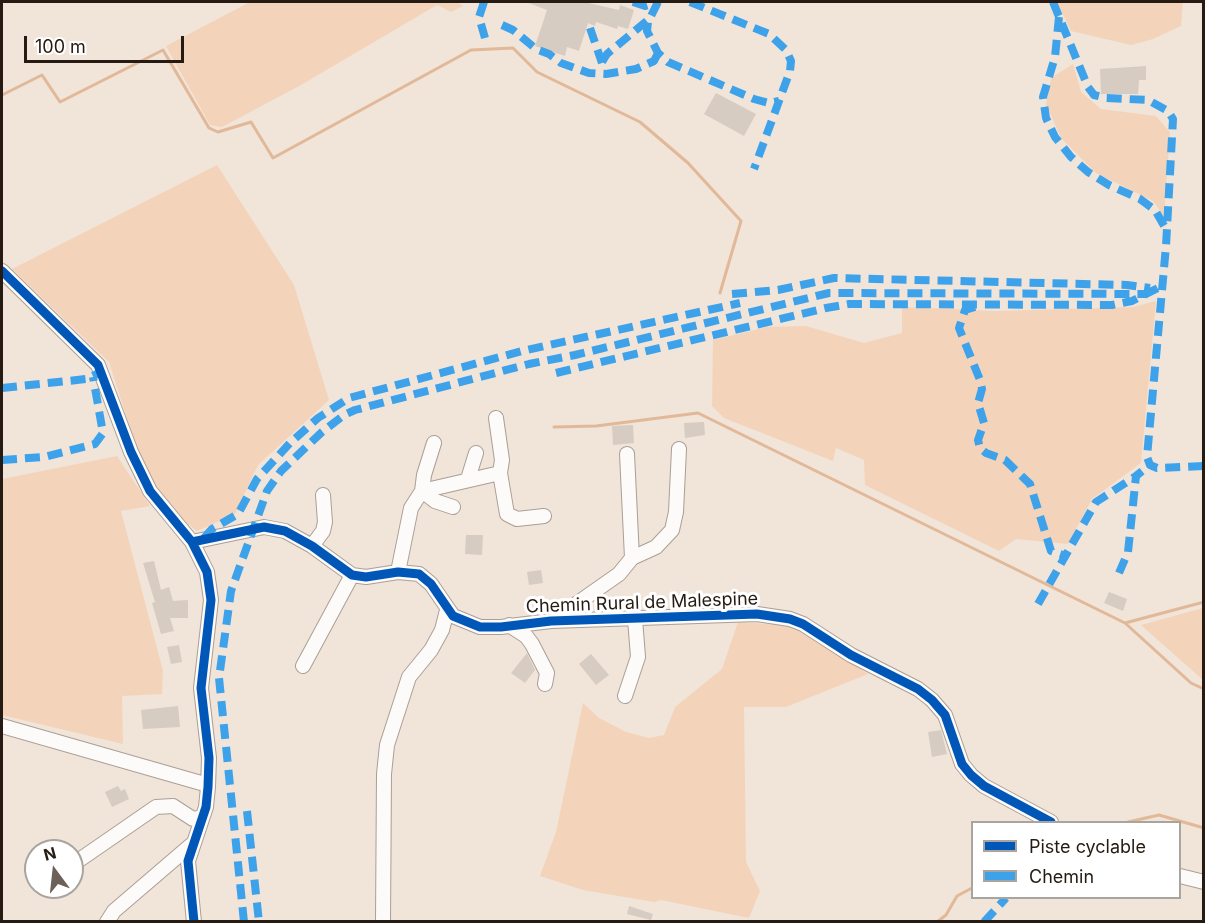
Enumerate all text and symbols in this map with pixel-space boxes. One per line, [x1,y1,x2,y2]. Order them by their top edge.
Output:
scale bar [27,24,188,62]
text: 100 m [35,36,86,57]
street label: Chemin Rural de Malespine [525,588,759,618]
legend [971,821,1181,899]
text: Piste cyclable [1029,836,1146,857]
north arrow [24,839,84,899]
text: N [41,842,58,865]
text: Chemin [1029,866,1094,887]

